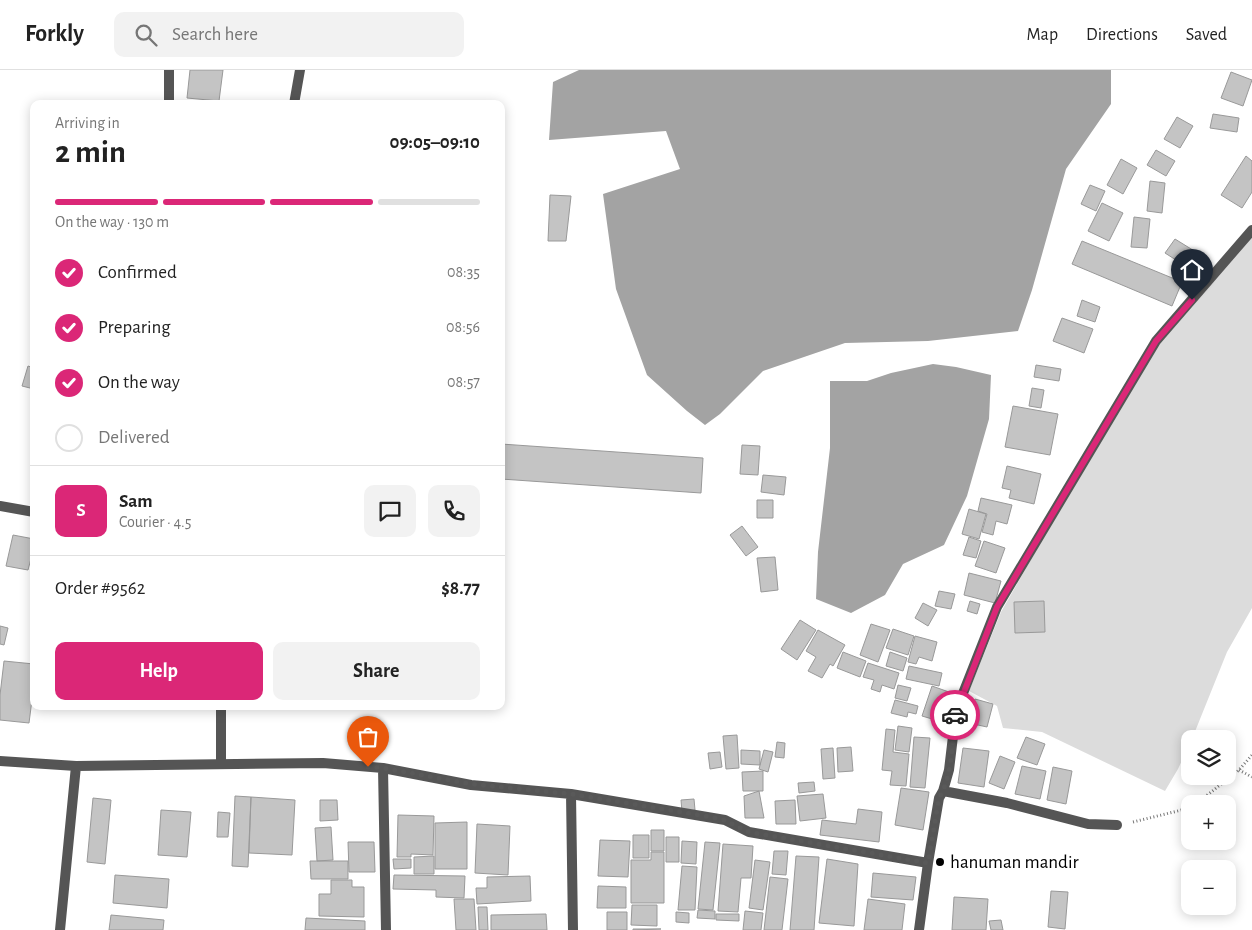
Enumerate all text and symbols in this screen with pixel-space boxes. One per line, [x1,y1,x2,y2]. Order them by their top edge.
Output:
search box [114,12,464,57]
icon: search [132,21,160,49]
text: Forkly [25,22,84,46]
text: Search here [172,25,258,44]
text: Map [1027,26,1058,44]
text: Directions [1086,26,1158,44]
text: Saved [1186,26,1227,44]
text: Arriving in [55,115,120,131]
text: 09:05–09:10 [390,133,480,152]
text: 2 min [55,136,126,168]
text: On the way · 130 m [55,214,169,230]
pin [1171,249,1213,300]
icon: home [1178,256,1206,284]
icon: check [55,259,83,287]
text: Confirmed [98,263,177,282]
text: 08:35 [447,264,480,280]
icon: check [55,314,83,342]
text: Preparing [98,318,171,337]
text: 08:56 [446,319,480,335]
icon: check [55,369,83,397]
text: On the way [98,373,180,392]
text: 08:57 [447,374,480,390]
text: Delivered [98,428,170,447]
button: chat [364,485,416,537]
button: phone [428,485,480,537]
text: Sam [119,492,153,511]
text: S [76,501,86,520]
text: Courier · 4.5 [119,514,191,530]
text: Order #9562 [55,579,145,598]
text: $8.77 [441,579,480,598]
button: Help [55,642,263,700]
button: Share [273,642,480,700]
courier [930,690,980,740]
icon: car [941,701,969,729]
pin [347,716,389,767]
icon: bag [354,723,382,751]
map controls [1181,730,1236,915]
button: layers [1181,730,1236,785]
button: + [1181,795,1236,850]
place label: hanuman mandir [950,853,1079,872]
marker: hanuman mandir [934,856,946,868]
button: − [1181,860,1236,915]

